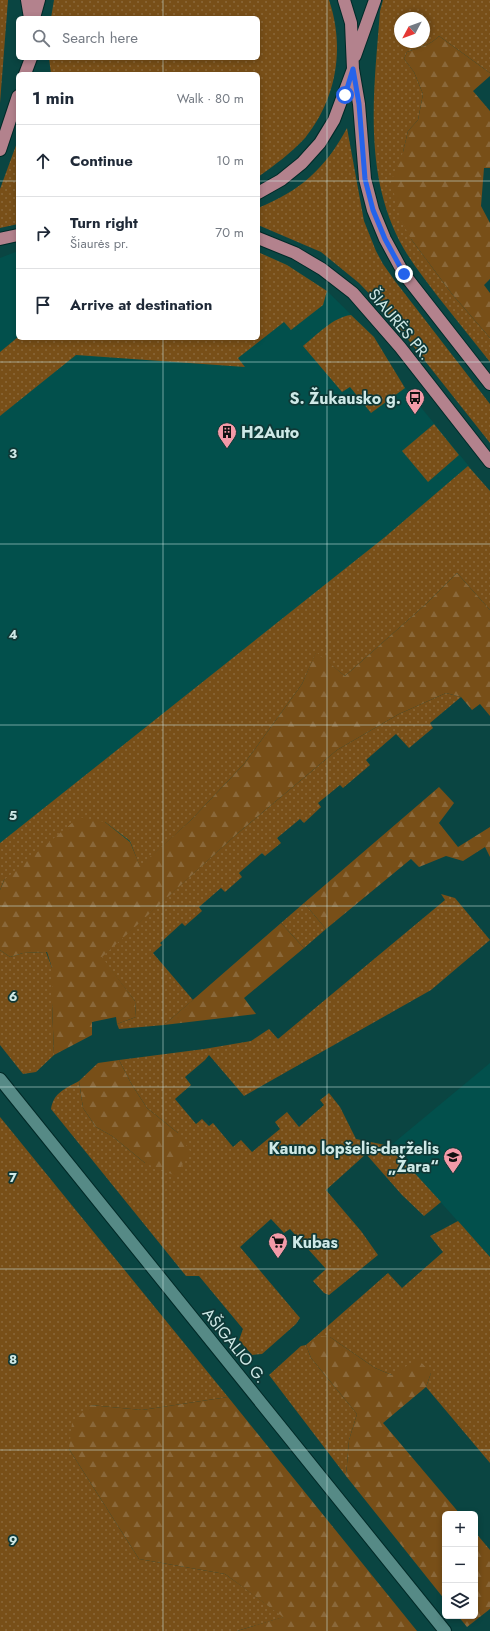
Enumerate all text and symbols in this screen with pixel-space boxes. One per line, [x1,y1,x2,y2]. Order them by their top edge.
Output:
north arrow [394,12,430,48]
search box [16,16,260,60]
icon: search [30,27,52,49]
text: Search here [62,27,138,49]
text: 1 min [32,86,74,110]
route start [336,86,354,104]
text: Walk · 80 m [177,89,244,108]
icon: ahead [32,150,54,172]
text: Continue [70,150,133,172]
text: 10 m [216,151,244,170]
text: Turn right [70,212,138,234]
icon: right [32,222,54,244]
text: 70 m [215,223,244,242]
text: Šiaurės pr. [70,234,129,253]
route end [395,265,413,283]
street label: ŠIAURĖS PR. [363,284,436,365]
icon: arrive [32,294,54,316]
text: Arrive at destination [70,294,212,316]
place label: S. Žukausko g. [289,387,401,410]
bus stop icon: S. Žukausko g. [404,387,426,415]
building icon: H2Auto [216,421,238,449]
place label: H2Auto [241,421,299,444]
text: 3 [9,444,17,463]
text: 4 [8,625,18,644]
text: 5 [9,806,17,825]
text: 6 [9,987,18,1006]
place label: Kauno lopšelis-darželis „Žara“ [269,1137,439,1178]
school or university icon: Kauno lopšelis-darželis „Žara“ [442,1146,464,1174]
text: 7 [9,1168,17,1187]
supermarket icon: Kubas [267,1231,289,1259]
place label: Kubas [292,1231,338,1254]
street label: AŠIGALIO G. [197,1303,272,1388]
text: 8 [9,1350,17,1369]
map controls [442,1511,478,1619]
button: + [442,1511,478,1547]
text: 9 [9,1531,18,1550]
button: − [442,1547,478,1583]
button: layers [442,1583,478,1619]

